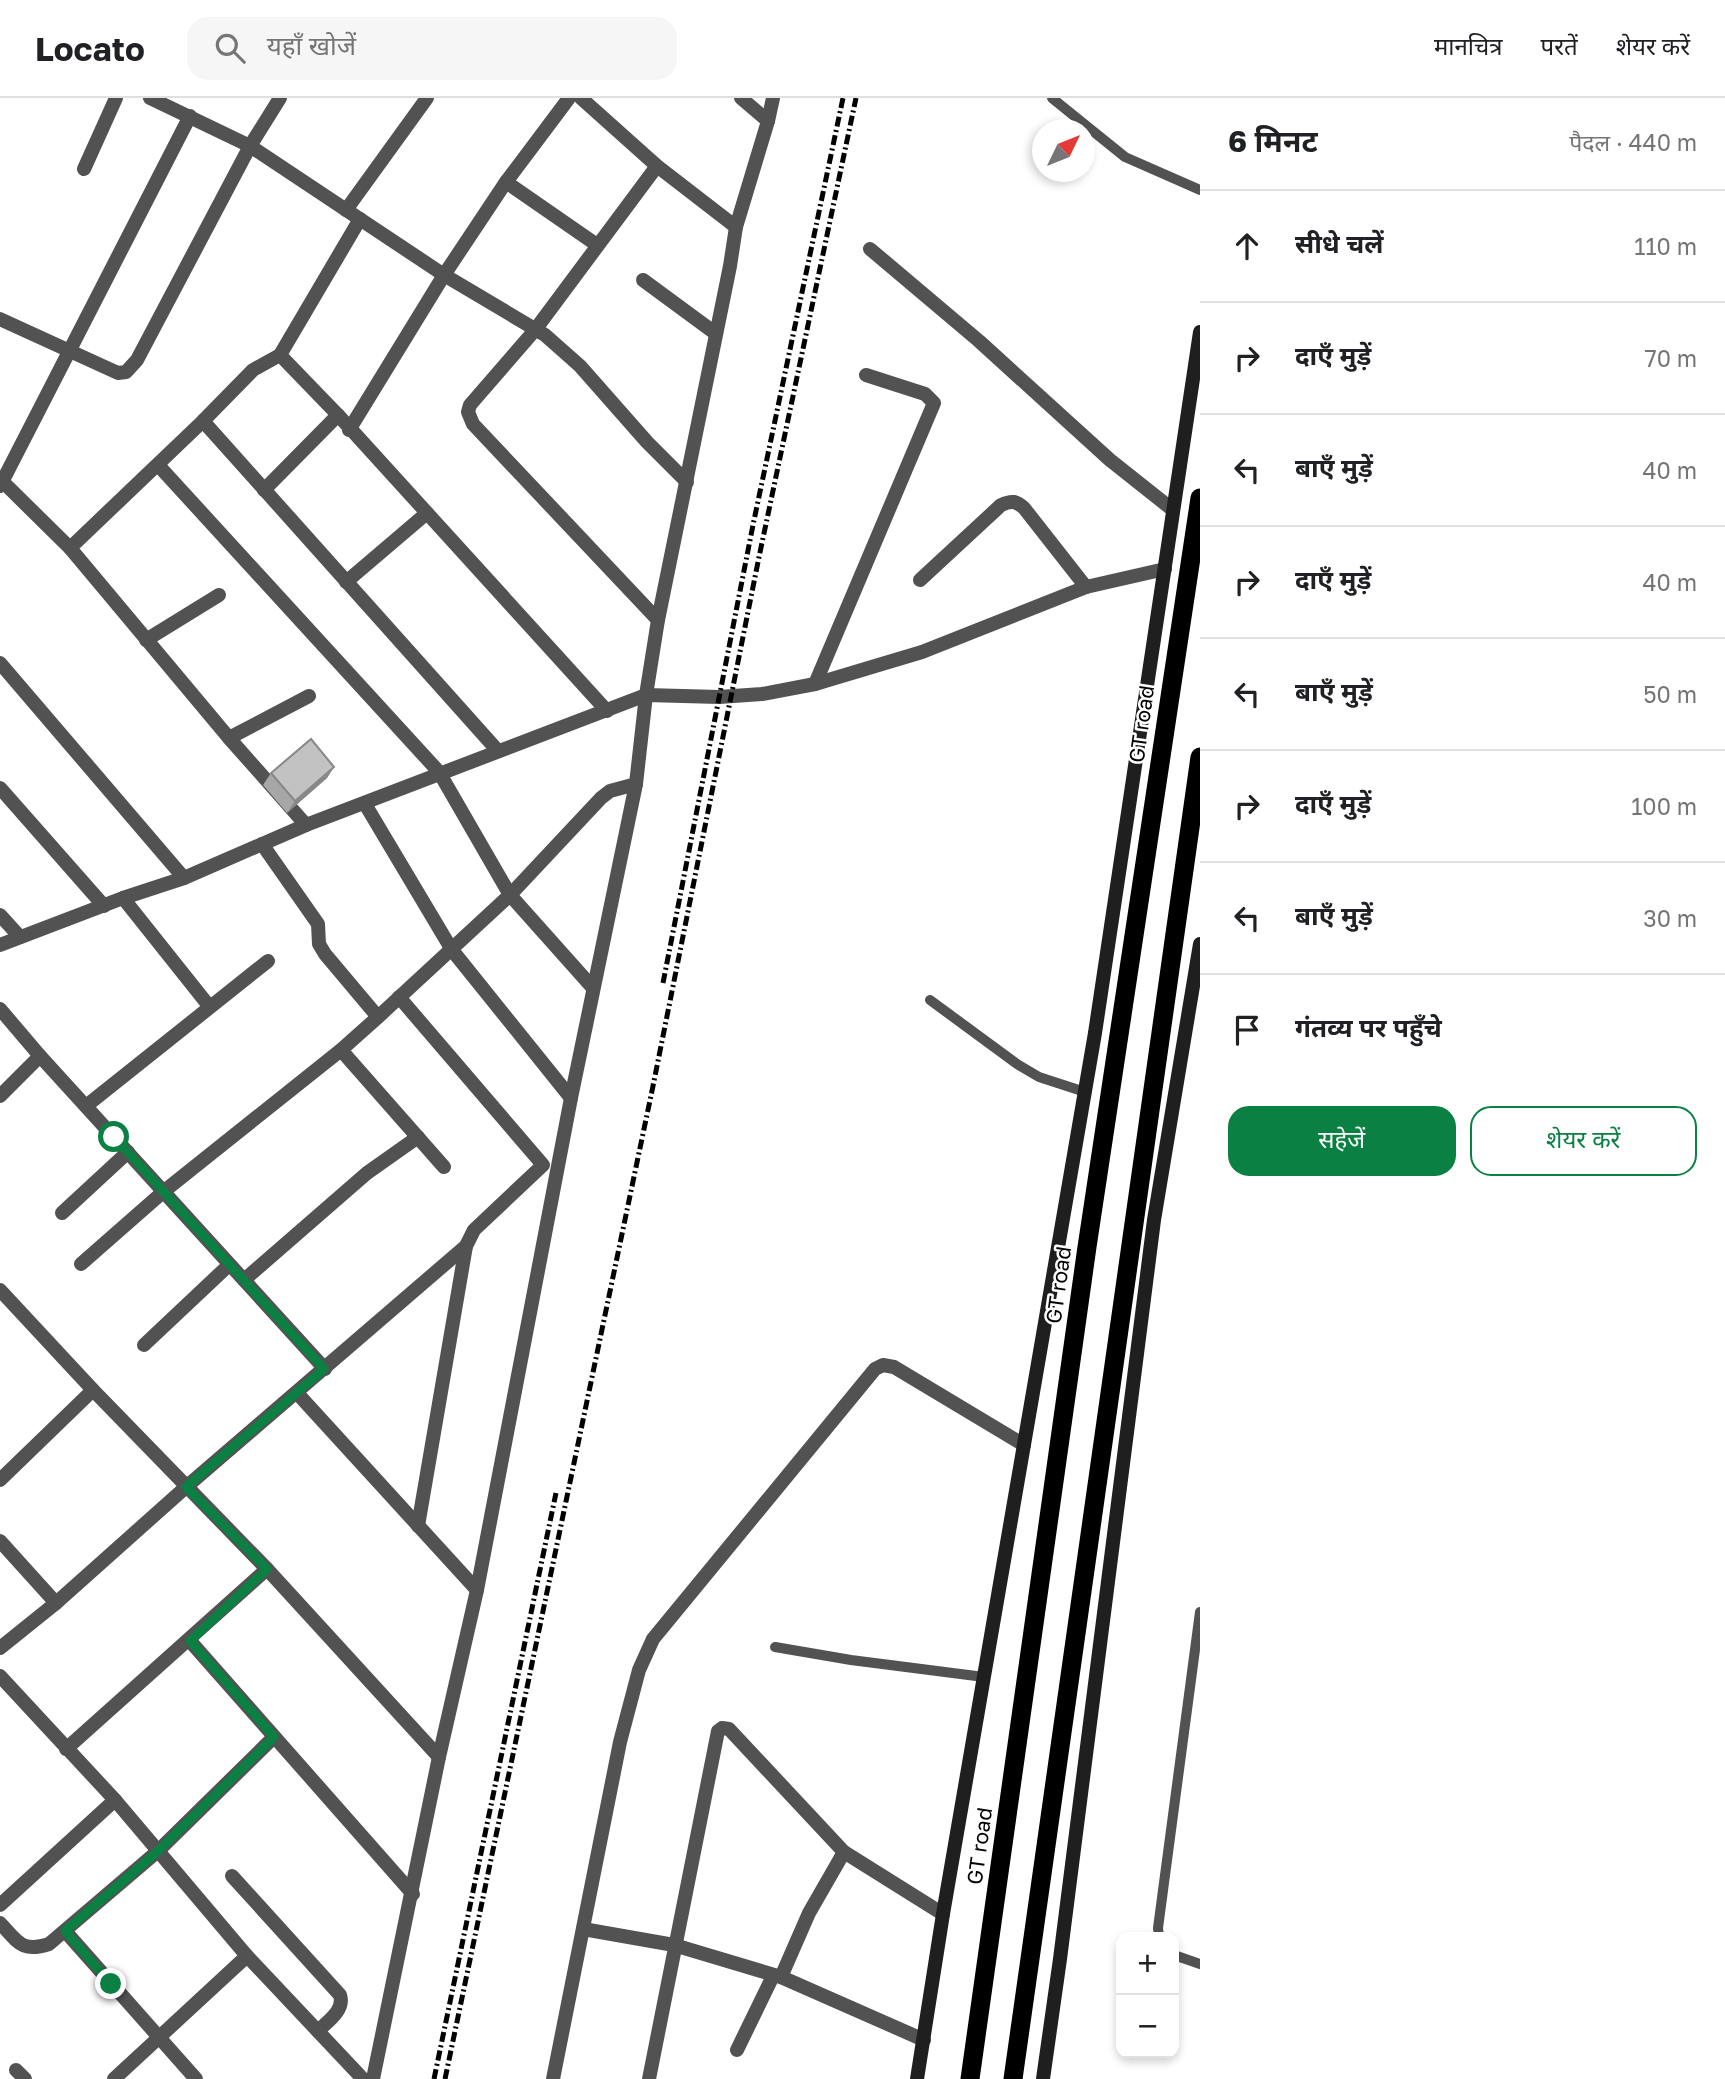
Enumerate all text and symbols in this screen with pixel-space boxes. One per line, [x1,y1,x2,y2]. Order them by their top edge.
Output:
search box [187,17,677,80]
text: Locato [35,29,145,68]
icon: search [211,29,249,67]
text: यहाँ खोजें [267,30,356,61]
text: मानचित्र [1434,31,1503,60]
text: परतें [1541,31,1578,60]
text: शेयर करें [1616,31,1690,60]
north arrow [1032,119,1095,182]
text: 6 मिनट [1228,123,1318,159]
text: पैदल · 440 m [1569,128,1697,156]
icon: ahead [1228,227,1266,265]
text: सीधे चलें [1295,228,1383,259]
text: 110 m [1634,232,1697,260]
icon: right [1228,339,1266,377]
text: दाएँ मुड़ें [1295,340,1371,371]
text: 70 m [1644,344,1697,372]
icon: left [1228,451,1266,489]
text: बाएँ मुड़ें [1295,452,1373,483]
text: 40 m [1643,456,1697,484]
icon: right [1228,563,1266,601]
text: दाएँ मुड़ें [1295,564,1371,595]
text: 40 m [1643,568,1697,596]
icon: left [1228,675,1266,713]
text: बाएँ मुड़ें [1295,676,1373,707]
text: 50 m [1643,680,1697,708]
street label: GT road [1123,683,1159,764]
icon: right [1228,787,1266,825]
text: दाएँ मुड़ें [1295,788,1371,819]
text: 100 m [1631,792,1697,820]
icon: left [1228,899,1266,937]
text: बाएँ मुड़ें [1295,900,1373,931]
text: 30 m [1643,904,1697,932]
icon: arrive [1228,1011,1266,1049]
text: गंतव्य पर पहुँचे [1295,1012,1442,1043]
button: सहेजें [1228,1106,1456,1176]
button: शेयर करें [1470,1106,1697,1176]
route start [98,1121,129,1152]
street label: GT road [1040,1244,1076,1325]
street label: GT road [961,1805,997,1886]
map controls [1116,1932,1179,2058]
button: + [1116,1932,1179,1995]
route end [95,1968,126,1999]
button: − [1116,1995,1179,2058]

